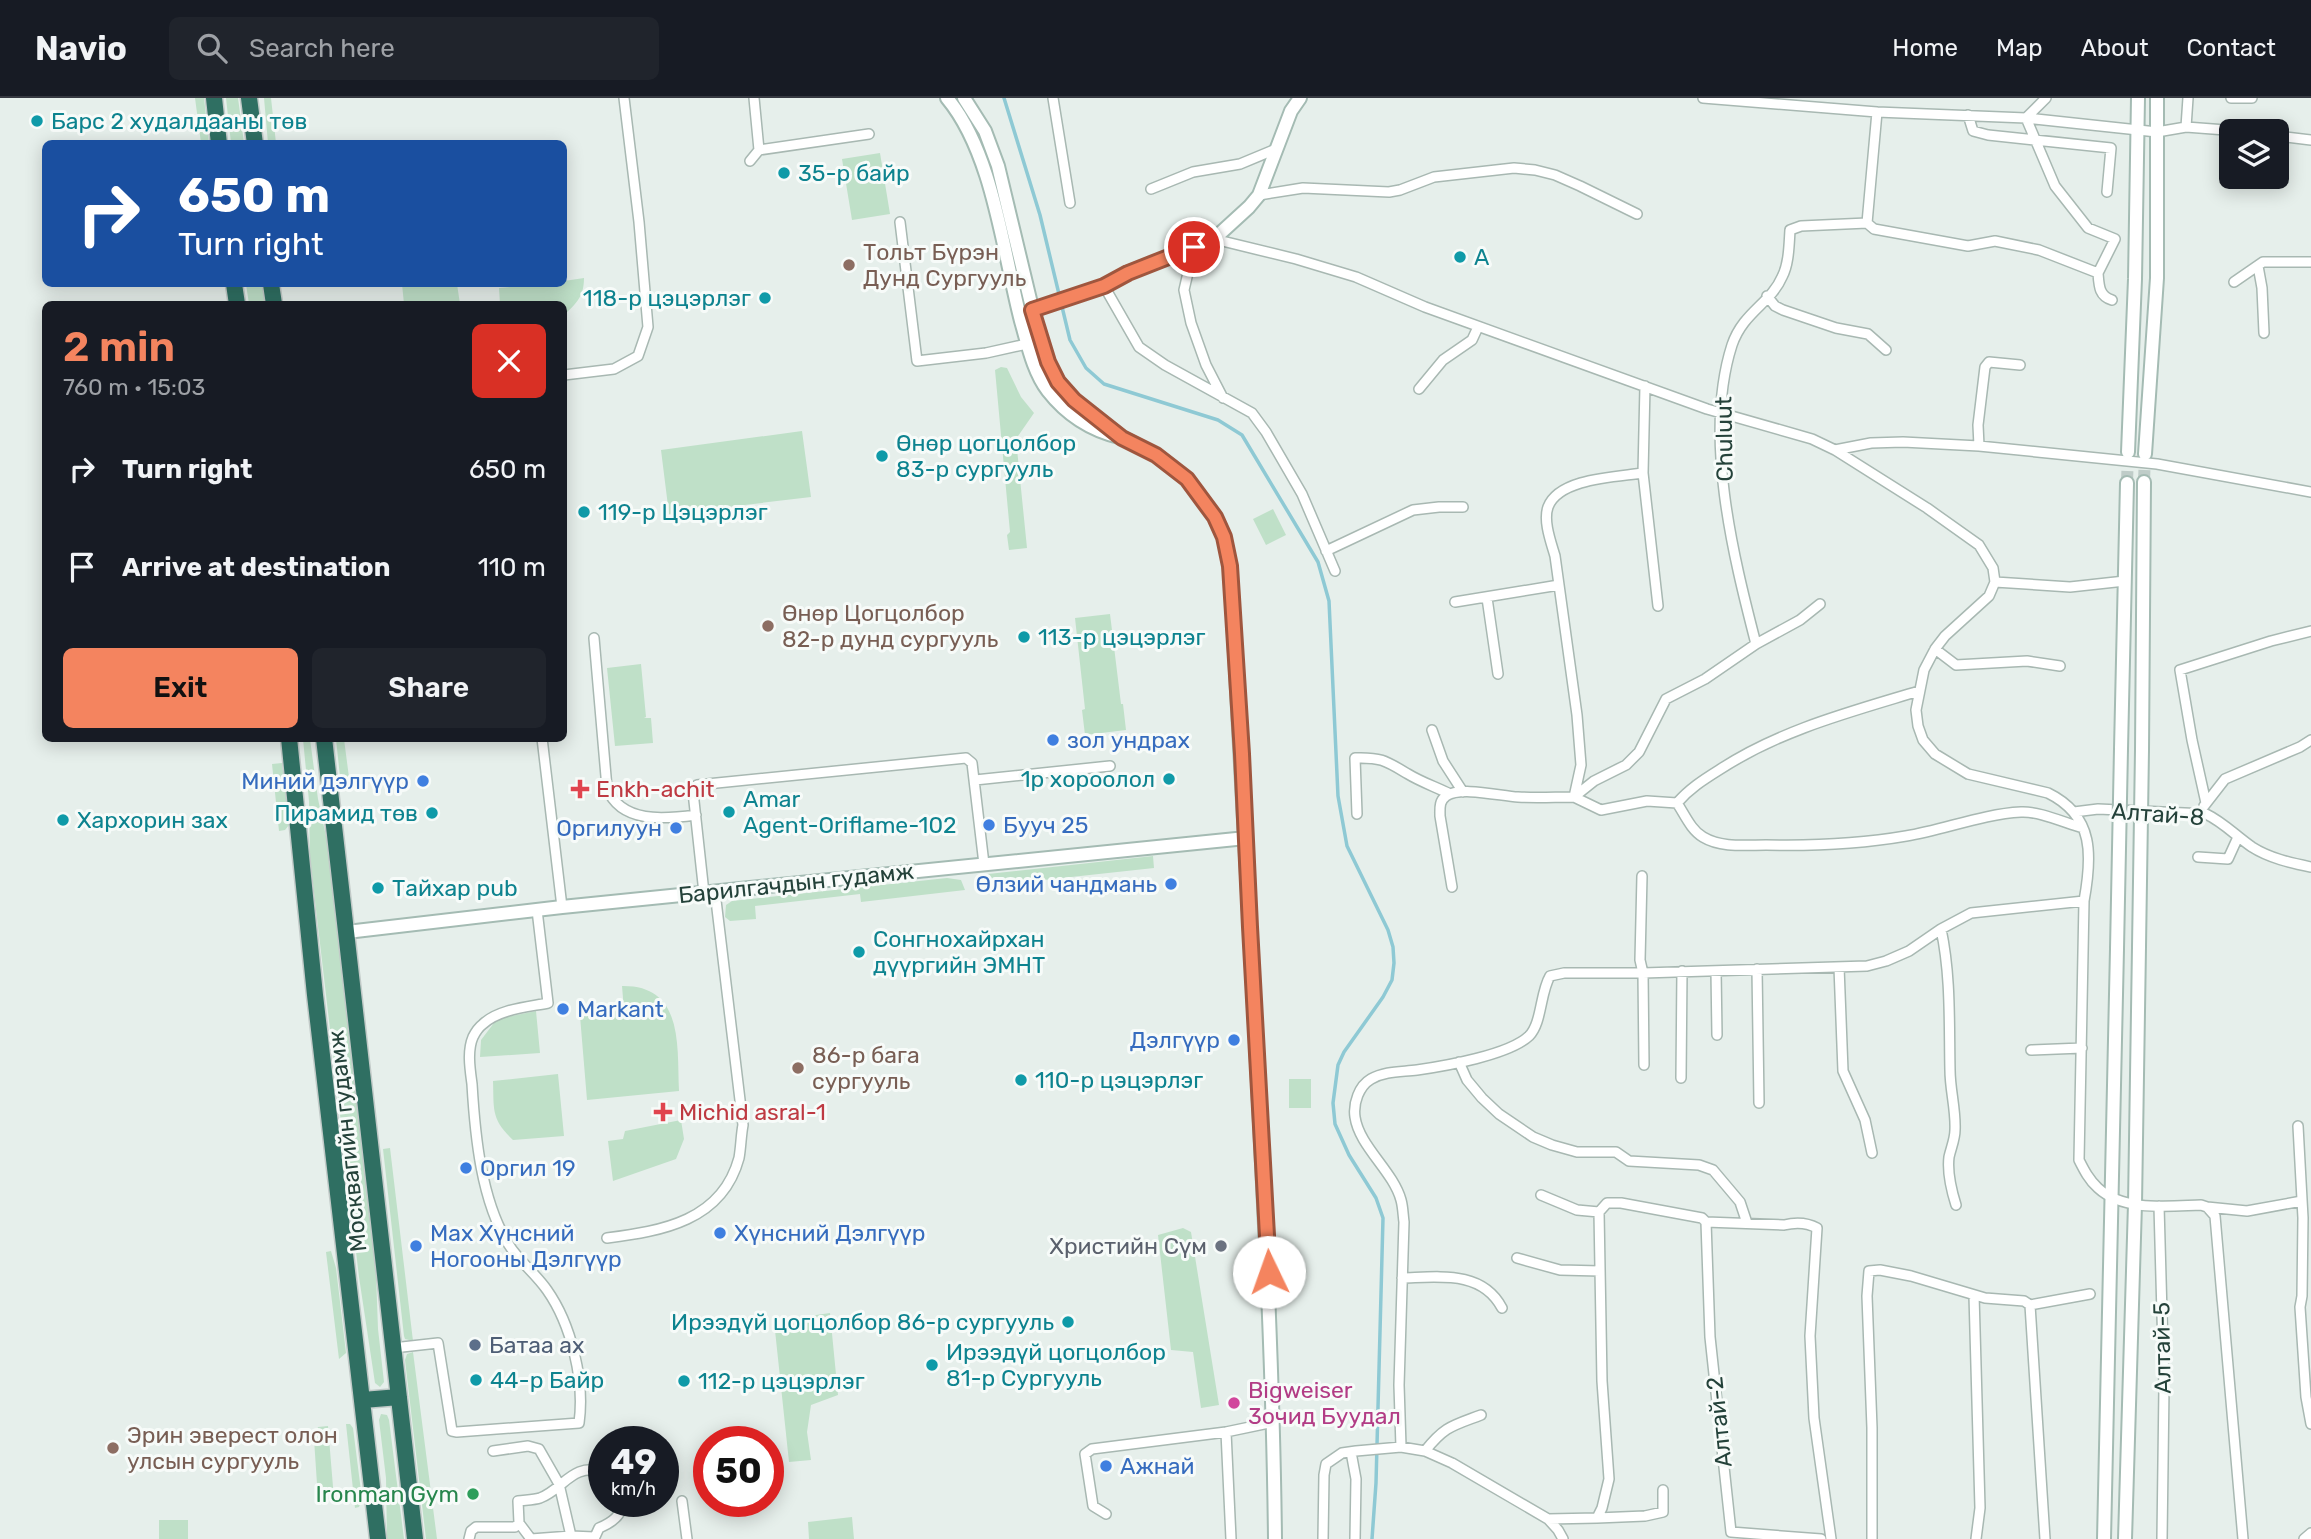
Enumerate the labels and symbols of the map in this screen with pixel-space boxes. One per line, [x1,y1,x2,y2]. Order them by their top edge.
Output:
place label: Барс 2 худалдааны төв [51,107,307,135]
marker: Барс 2 худалдааны төв [29,113,45,129]
place label: 35-р байр [798,159,910,187]
marker: 35-р байр [776,165,792,181]
pin [1164,217,1224,277]
place label: Тольт Бүрэн Дунд Сургууль [863,238,1026,292]
place label: A [1474,243,1489,271]
marker: A [1452,249,1468,265]
marker: Тольт Бүрэн Дунд Сургууль [841,257,857,273]
place label: 118-р цэцэрлэг [583,284,751,312]
marker: 118-р цэцэрлэг [757,290,773,306]
street label: Chuluut [1709,396,1739,482]
place label: Өнөр цогцолбор 83-р сургууль [896,429,1076,483]
marker: Өнөр цогцолбор 83-р сургууль [874,448,890,464]
place label: 119-р Цэцэрлэг [598,498,768,526]
marker: 119-р Цэцэрлэг [576,504,592,520]
place label: Өнөр Цогцолбор 82-р дунд сургууль [782,599,998,653]
marker: Өнөр Цогцолбор 82-р дунд сургууль [760,618,776,634]
place label: 113-р цэцэрлэг [1038,623,1205,651]
marker: 113-р цэцэрлэг [1016,629,1032,645]
place label: зол ундрах [1067,726,1190,754]
marker: зол ундрах [1045,732,1061,748]
place label: 1р хороолол [1021,765,1155,793]
place label: Миний дэлгүүр [241,767,409,795]
marker: 1р хороолол [1161,771,1177,787]
marker: Миний дэлгүүр [415,773,431,789]
place label: Enkh-achit [596,775,715,803]
marker: Enkh-achit [570,779,590,799]
place label: Amar Agent-Oriflame-102 [743,785,957,839]
street label: Алтай-8 [2111,797,2205,831]
place label: Пирамид төв [274,799,418,827]
marker: Amar Agent-Oriflame-102 [721,804,737,820]
marker: Пирамид төв [424,805,440,821]
place label: Хархорин зах [77,806,228,834]
place label: Бууч 25 [1003,811,1088,839]
marker: Хархорин зах [55,812,71,828]
place label: Оргилуун [556,814,662,842]
marker: Бууч 25 [981,817,997,833]
marker: Оргилуун [668,820,684,836]
street label: Барилгачдын гудамж [677,857,915,909]
place label: Өлзий чандмань [976,870,1157,898]
place label: Тайхар pub [392,874,518,902]
marker: Өлзий чандмань [1163,876,1179,892]
marker: Тайхар pub [370,880,386,896]
place label: Сонгнохайрхан дүүргийн ЭМНТ [873,925,1045,979]
marker: Сонгнохайрхан дүүргийн ЭМНТ [851,944,867,960]
place label: Markant [577,995,664,1023]
marker: Markant [555,1001,571,1017]
place label: Дэлгүүр [1130,1026,1220,1054]
street label: Москвагийн гудамж [321,1029,373,1253]
marker: Дэлгүүр [1226,1032,1242,1048]
place label: 86-р бага сургууль [812,1041,920,1095]
marker: 86-р бага сургууль [790,1060,806,1076]
place label: 110-р цэцэрлэг [1035,1066,1203,1094]
marker: 110-р цэцэрлэг [1013,1072,1029,1088]
place label: Michid asral-1 [679,1098,826,1126]
marker: Michid asral-1 [653,1102,673,1122]
place label: Оргил 19 [480,1154,576,1182]
marker: Оргил 19 [458,1160,474,1176]
place label: Мах Хүнсний Ногооны Дэлгүүр [430,1219,622,1273]
place label: Хүнсний Дэлгүүр [734,1219,925,1247]
marker: Хүнсний Дэлгүүр [712,1225,728,1241]
place label: Христийн Сүм [1049,1232,1207,1260]
position arrow [1232,1235,1306,1309]
marker: Мах Хүнсний Ногооны Дэлгүүр [408,1238,424,1254]
marker: Христийн Сүм [1213,1238,1229,1254]
street label: Алтай-5 [2147,1302,2177,1394]
place label: Ирээдүй цогцолбор 86-р сургууль [671,1308,1054,1336]
marker: Ирээдүй цогцолбор 86-р сургууль [1060,1314,1076,1330]
place label: Батаа ах [489,1331,584,1359]
marker: Батаа ах [467,1337,483,1353]
place label: Ирээдүй цогцолбор 81-р Сургууль [946,1338,1166,1392]
marker: Ирээдүй цогцолбор 81-р Сургууль [924,1357,940,1373]
place label: 44-р Байр [490,1366,604,1394]
place label: 112-р цэцэрлэг [698,1367,865,1395]
marker: 44-р Байр [468,1372,484,1388]
marker: 112-р цэцэрлэг [676,1373,692,1389]
street label: Алтай-2 [1700,1375,1738,1469]
place label: Bigweiser 3очид Буудал [1248,1376,1401,1430]
marker: Bigweiser 3очид Буудал [1226,1395,1242,1411]
place label: Эрин эверест олон улсын сургууль [127,1421,338,1475]
speed limit sign: 50 [693,1426,784,1517]
marker: Эрин эверест олон улсын сургууль [105,1440,121,1456]
place label: Ажнай [1120,1452,1195,1480]
marker: Ажнай [1098,1458,1114,1474]
place label: Ironman Gym [316,1480,459,1508]
marker: Ironman Gym [465,1486,481,1502]

